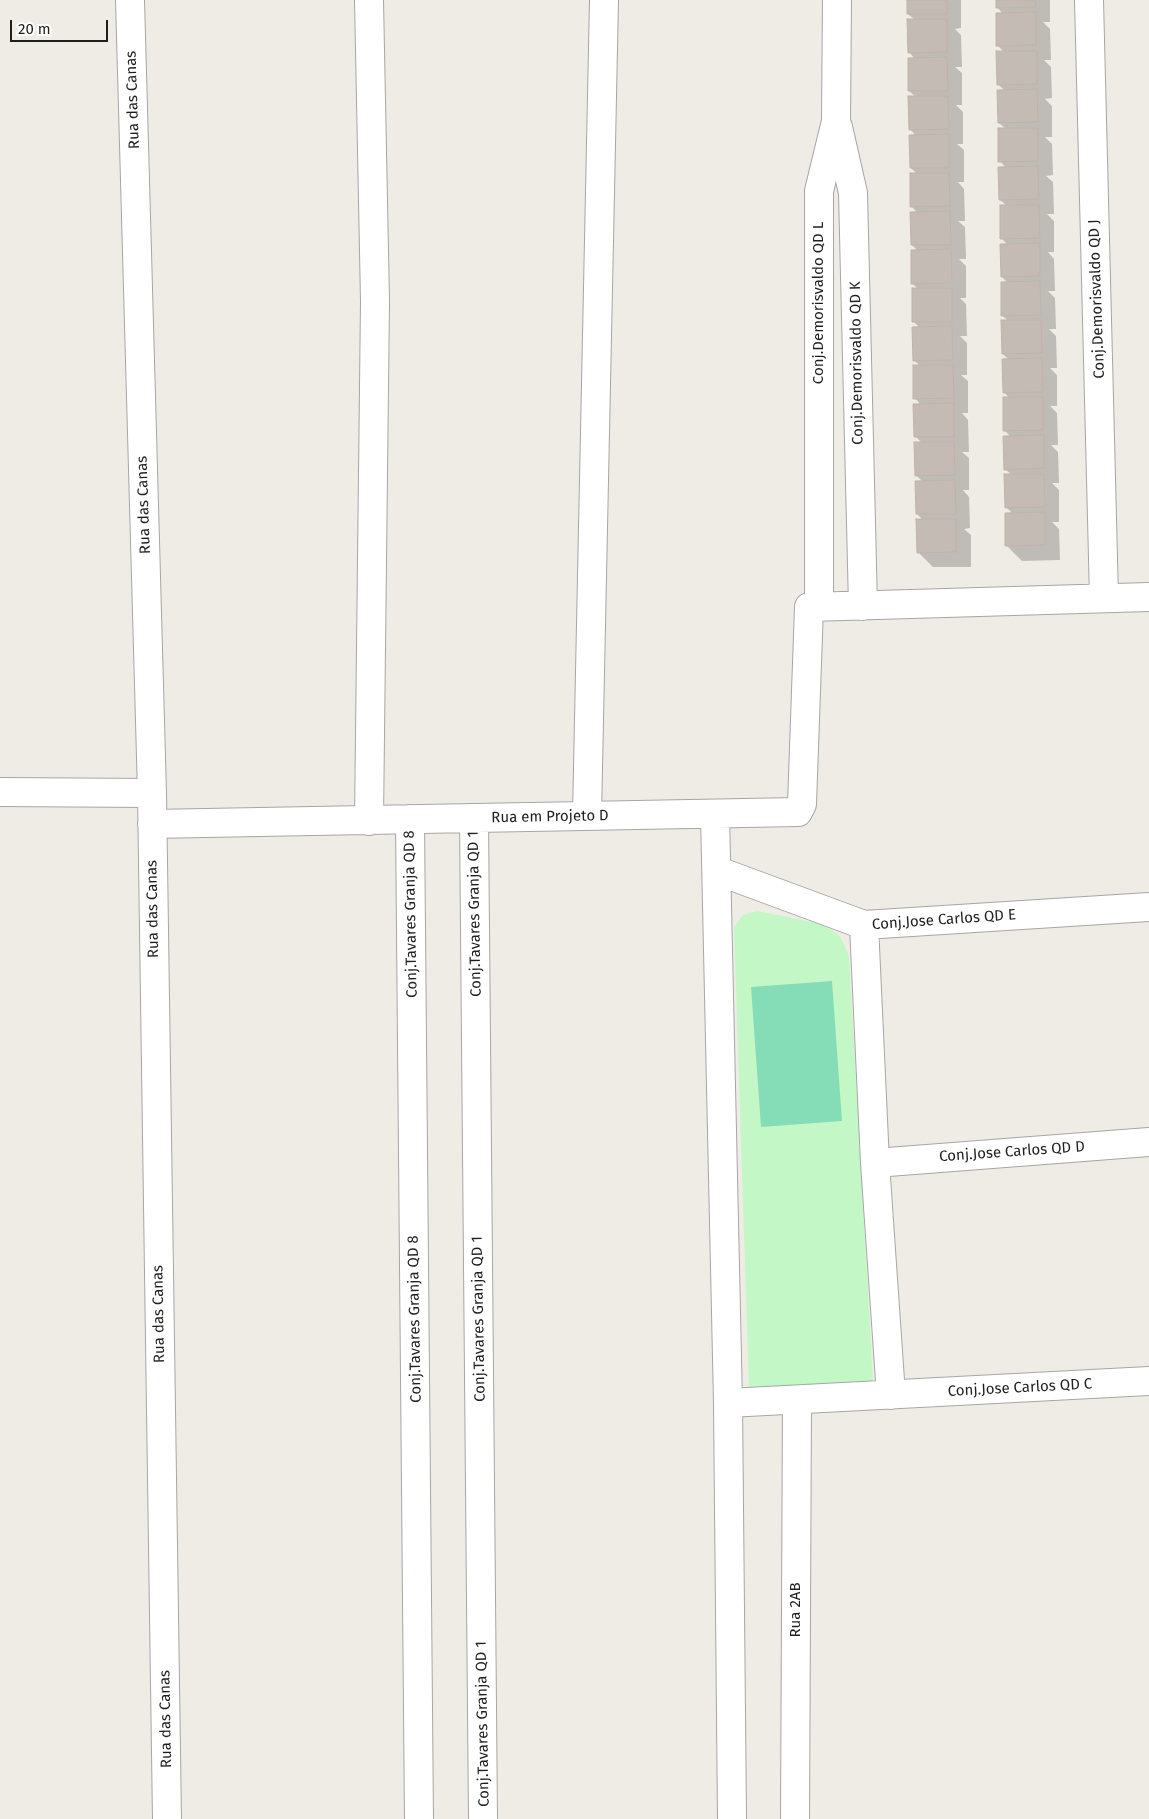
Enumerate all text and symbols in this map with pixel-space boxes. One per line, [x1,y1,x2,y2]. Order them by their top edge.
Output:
scale bar [12,10,110,42]
text: 20 m [18,20,51,38]
street label: Rua das Canas [122,51,144,149]
street label: Conj.Demorisvaldo QD J [1085,219,1109,379]
street label: Conj.Demorisvaldo QD L [810,222,828,384]
street label: Conj.Demorisvaldo QD K [847,281,867,445]
street label: Rua das Canas [133,456,155,554]
street label: Rua em Projeto D [491,807,609,827]
street label: Conj.Tavares Granja QD 8 [401,830,421,998]
street label: Conj.Tavares Granja QD 1 [465,831,485,997]
street label: Rua das Canas [143,860,163,958]
street label: Conj.Jose Carlos QD E [871,906,1017,934]
street label: Conj.Jose Carlos QD D [939,1138,1085,1166]
street label: Conj.Tavares Granja QD 8 [405,1235,425,1403]
street label: Conj.Tavares Granja QD 1 [469,1236,489,1402]
street label: Rua das Canas [149,1265,169,1363]
street label: Conj.Jose Carlos QD C [947,1375,1093,1401]
street label: Rua 2AB [787,1582,805,1638]
street label: Conj.Tavares Granja QD 1 [473,1641,493,1807]
street label: Rua das Canas [156,1670,176,1768]

